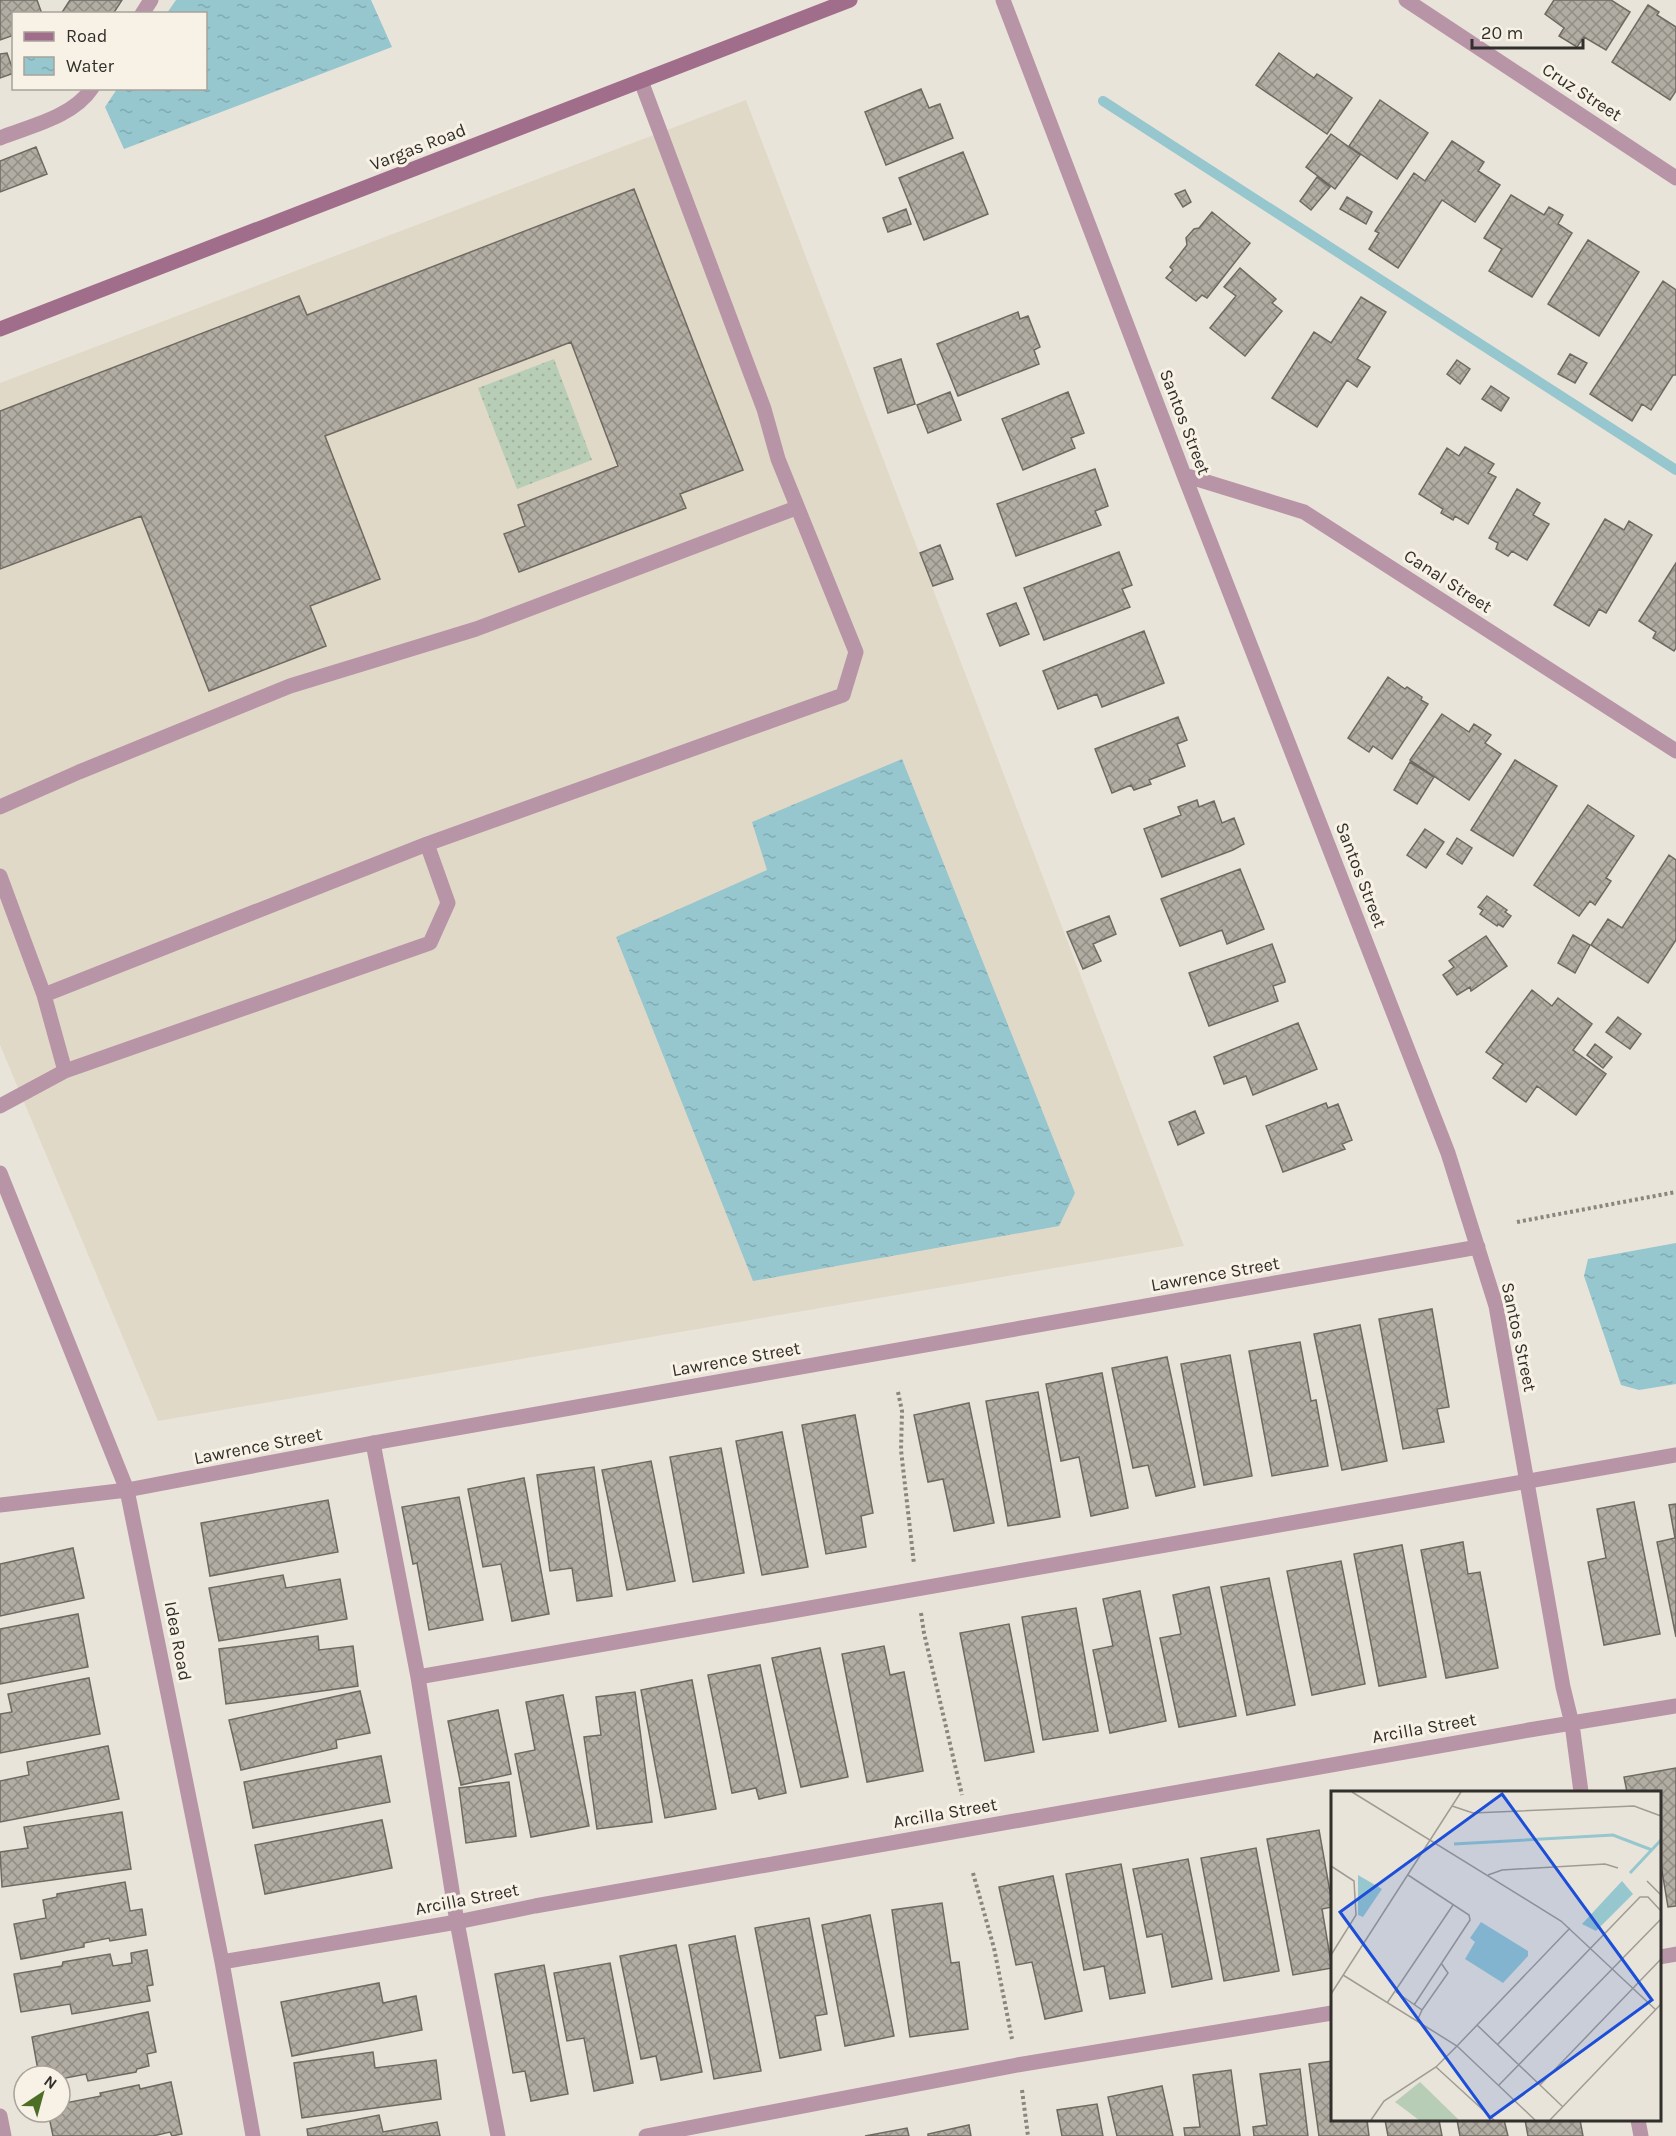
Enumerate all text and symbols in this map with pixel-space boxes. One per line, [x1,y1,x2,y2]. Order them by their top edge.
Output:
legend [12,12,207,90]
scale bar [1472,12,1583,50]
text: 20 m [1481,22,1523,44]
text: Road [66,25,107,47]
text: Water [66,55,114,77]
street label: Cruz Street [1538,58,1626,126]
street label: Vargas Road [367,119,469,175]
street label: Santos Street [1155,366,1215,478]
street label: Canal Street [1400,544,1496,618]
street label: Santos Street [1331,819,1391,931]
street label: Lawrence Street [1149,1252,1281,1296]
street label: Santos Street [1497,1280,1541,1394]
street label: Lawrence Street [670,1337,802,1381]
street label: Lawrence Street [192,1423,324,1469]
street label: Idea Road [160,1599,196,1683]
street label: Arcilla Street [1370,1708,1478,1748]
inset map [1331,1791,1661,2121]
street label: Arcilla Street [891,1793,999,1833]
street label: Arcilla Street [413,1878,521,1920]
north arrow [12,2064,72,2124]
text: N [40,2071,61,2093]

